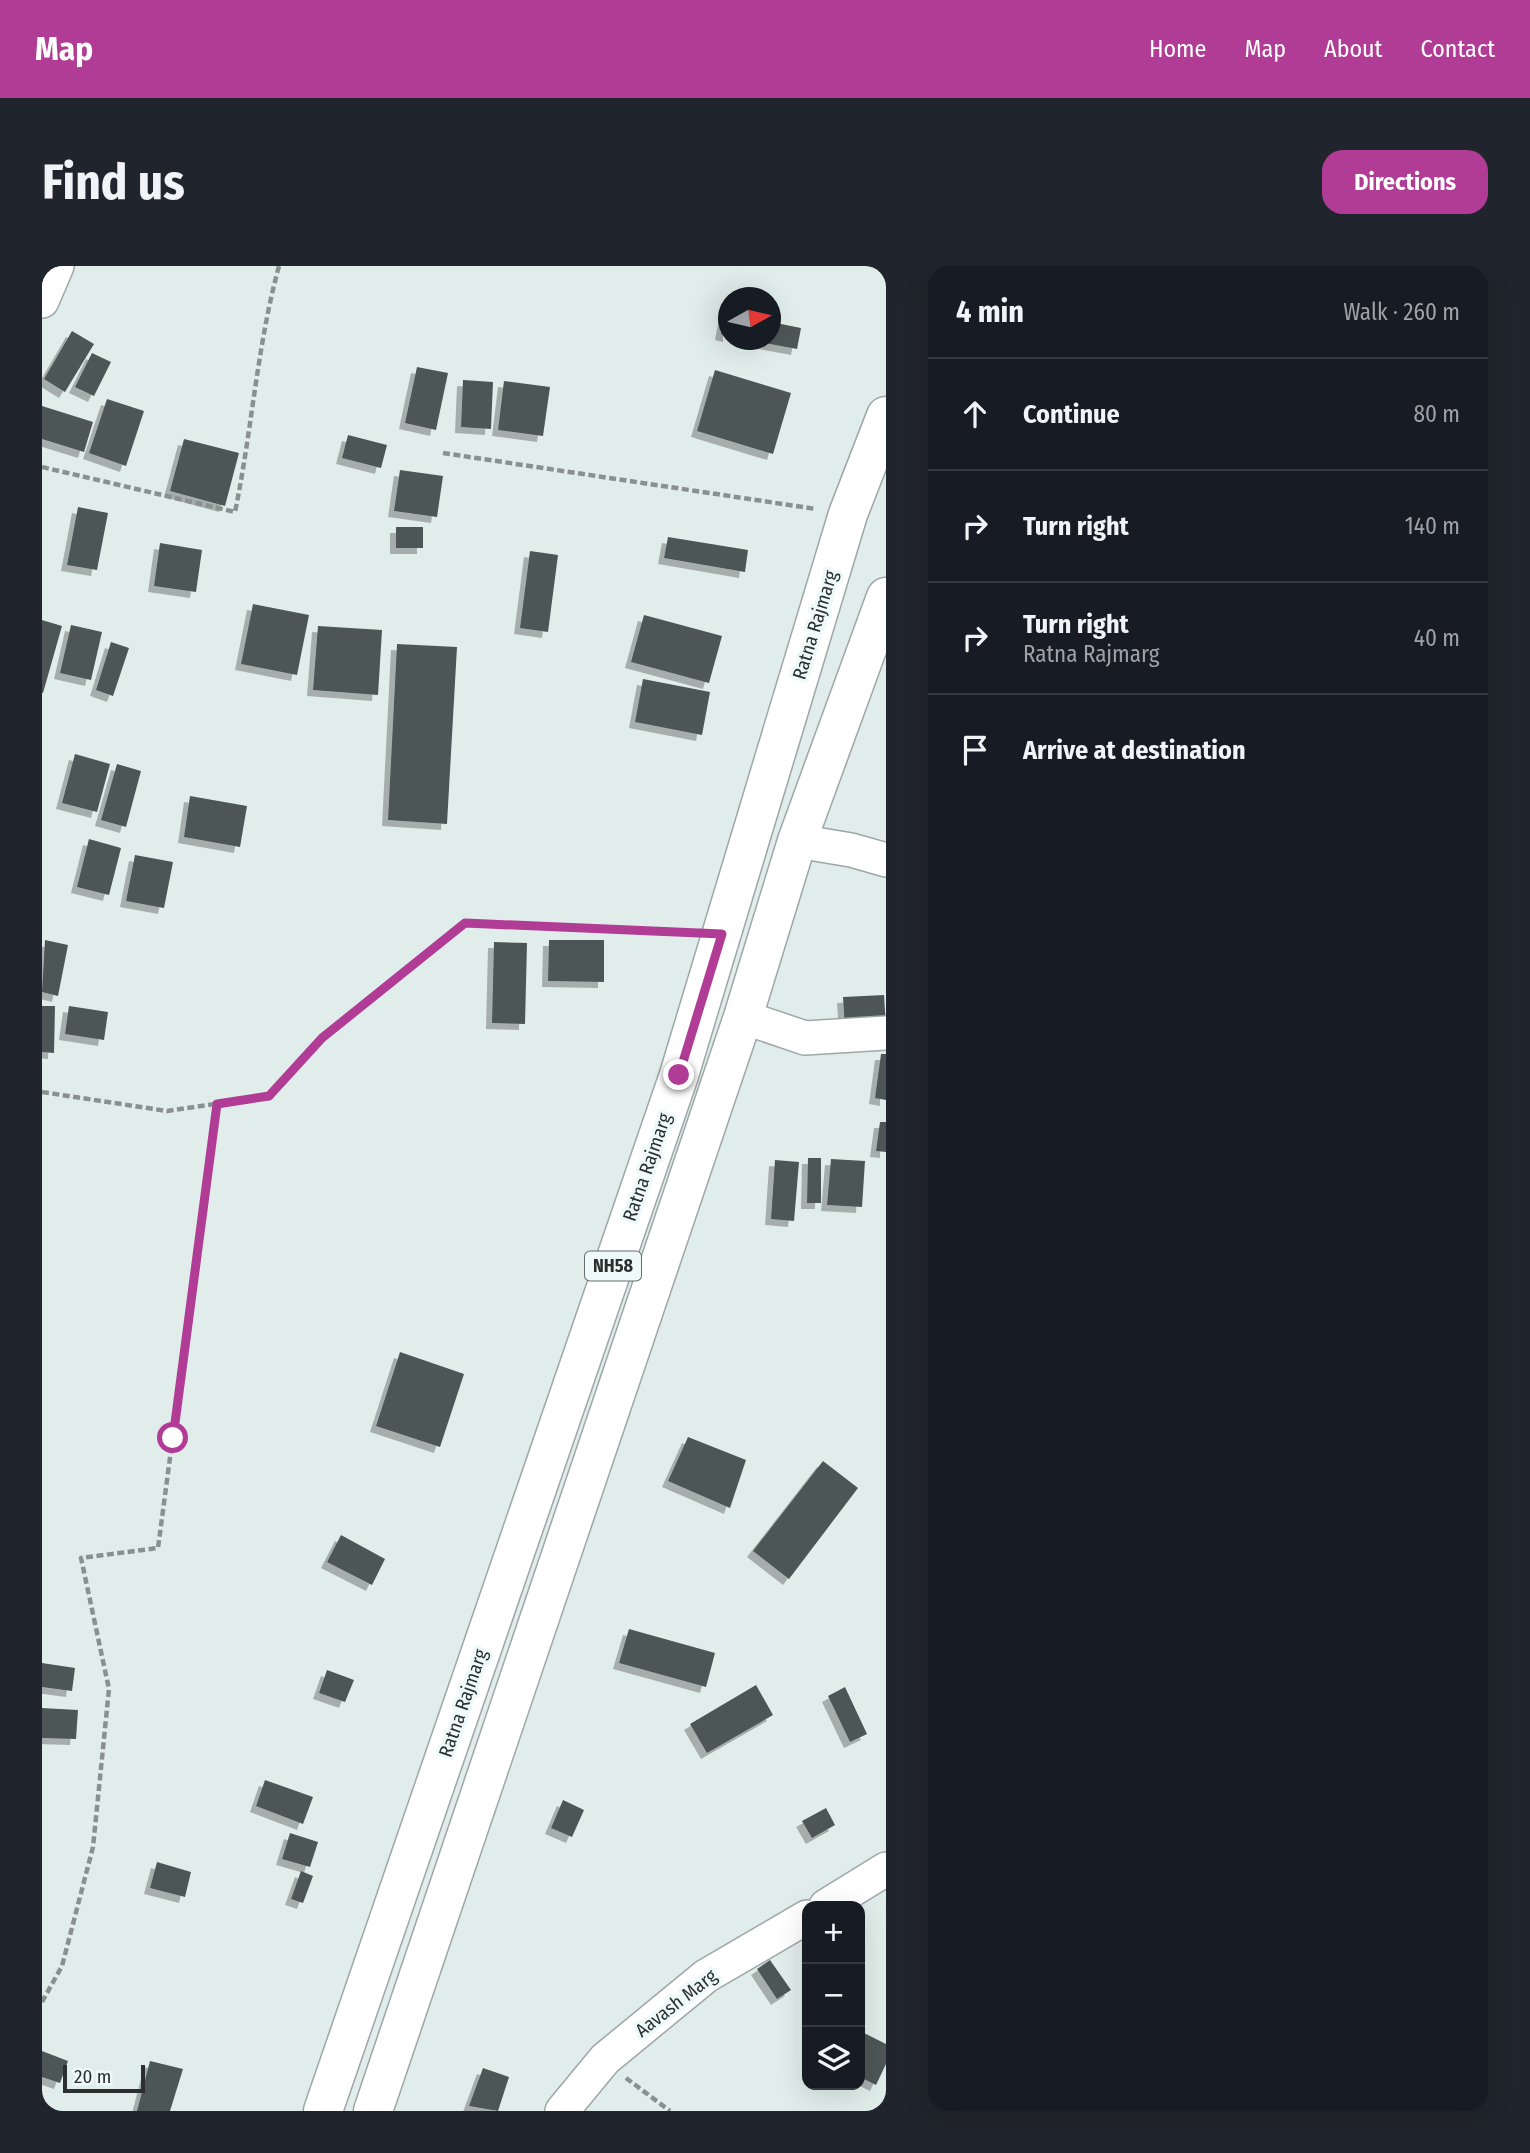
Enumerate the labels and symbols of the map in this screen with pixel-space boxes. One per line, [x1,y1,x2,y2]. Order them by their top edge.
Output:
north arrow [718,287,781,350]
street label: Ratna Rajmarg [788,568,843,682]
route end [663,1059,694,1090]
street label: Ratna Rajmarg [618,1110,676,1224]
road number: NH58 [585,1252,641,1281]
route start [157,1422,188,1453]
street label: Ratna Rajmarg [434,1646,492,1760]
street label: Aavash Marg [631,1964,721,2042]
scale bar [63,2062,145,2094]

